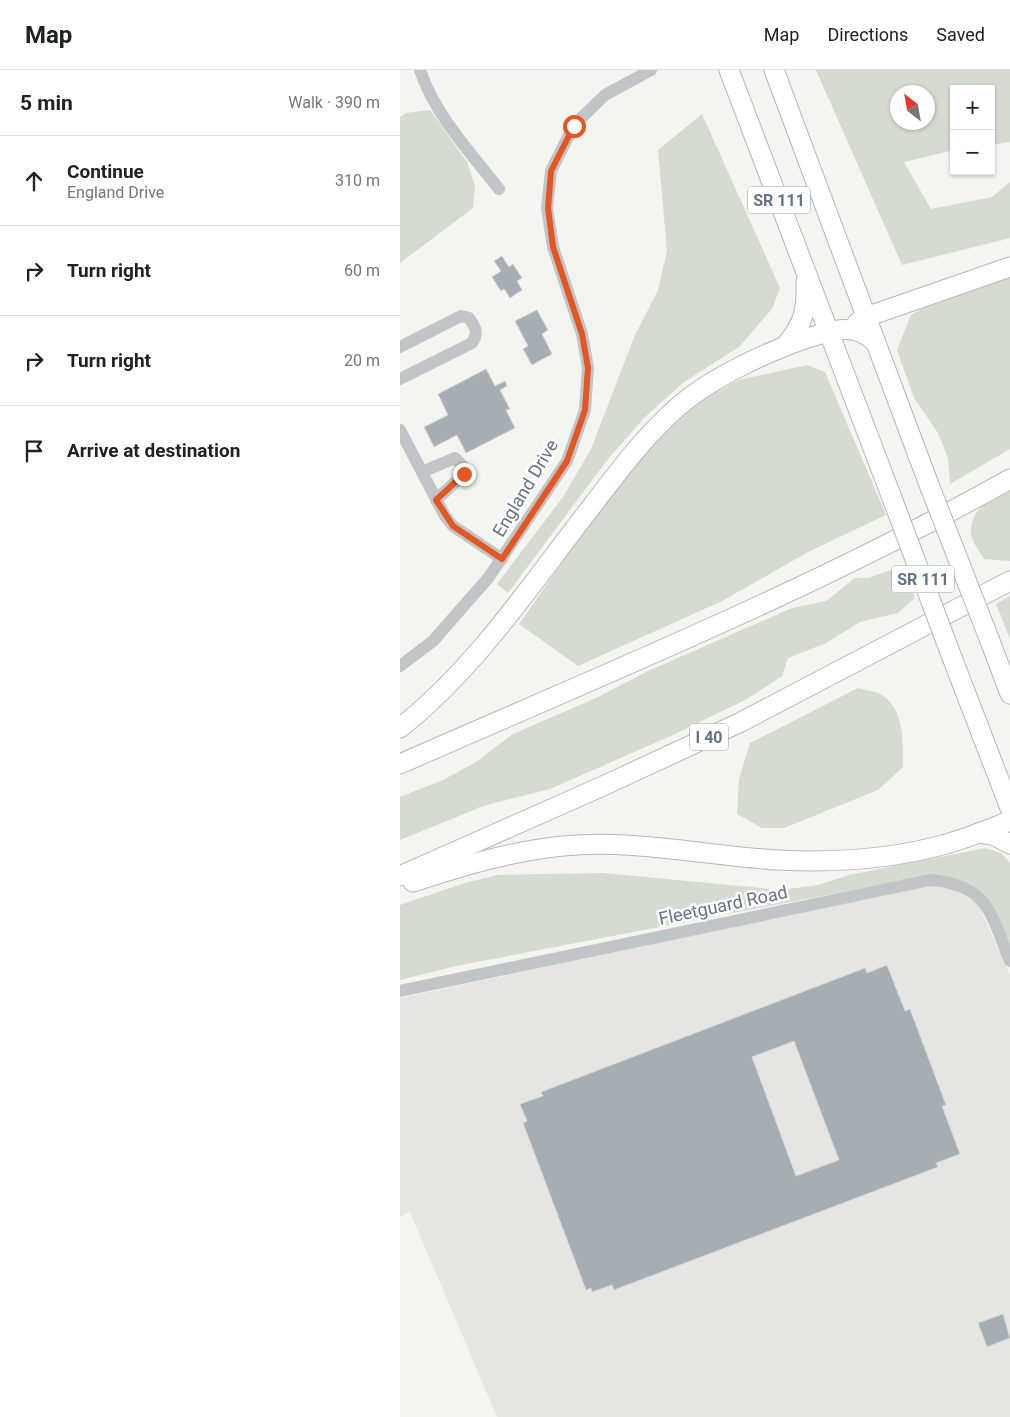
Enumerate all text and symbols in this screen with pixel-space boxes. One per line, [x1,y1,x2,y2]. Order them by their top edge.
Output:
text: Map [25,21,72,49]
text: Map [764,24,799,45]
text: Directions [827,24,908,45]
text: Saved [936,24,985,45]
north arrow [890,85,935,130]
map controls [950,85,995,175]
button: + [950,85,995,130]
text: 5 min [20,91,73,115]
text: Walk · 390 m [288,93,380,112]
route start [563,115,586,138]
button: − [950,130,995,175]
text: Continue [67,160,144,183]
icon: ahead [20,167,48,195]
text: 310 m [335,171,380,190]
text: England Drive [67,183,164,202]
road number: SR 111 [748,186,810,214]
icon: right [20,257,48,285]
text: Turn right [67,259,151,282]
text: 60 m [344,261,380,280]
icon: right [20,347,48,375]
text: Turn right [67,349,151,372]
text: 20 m [344,351,380,370]
street label: England Drive [488,436,562,540]
icon: arrive [20,437,48,465]
text: Arrive at destination [67,439,240,462]
route end [453,463,476,486]
road number: SR 111 [892,566,954,592]
road number: I 40 [690,724,728,750]
street label: Fleetguard Road [657,881,789,929]

